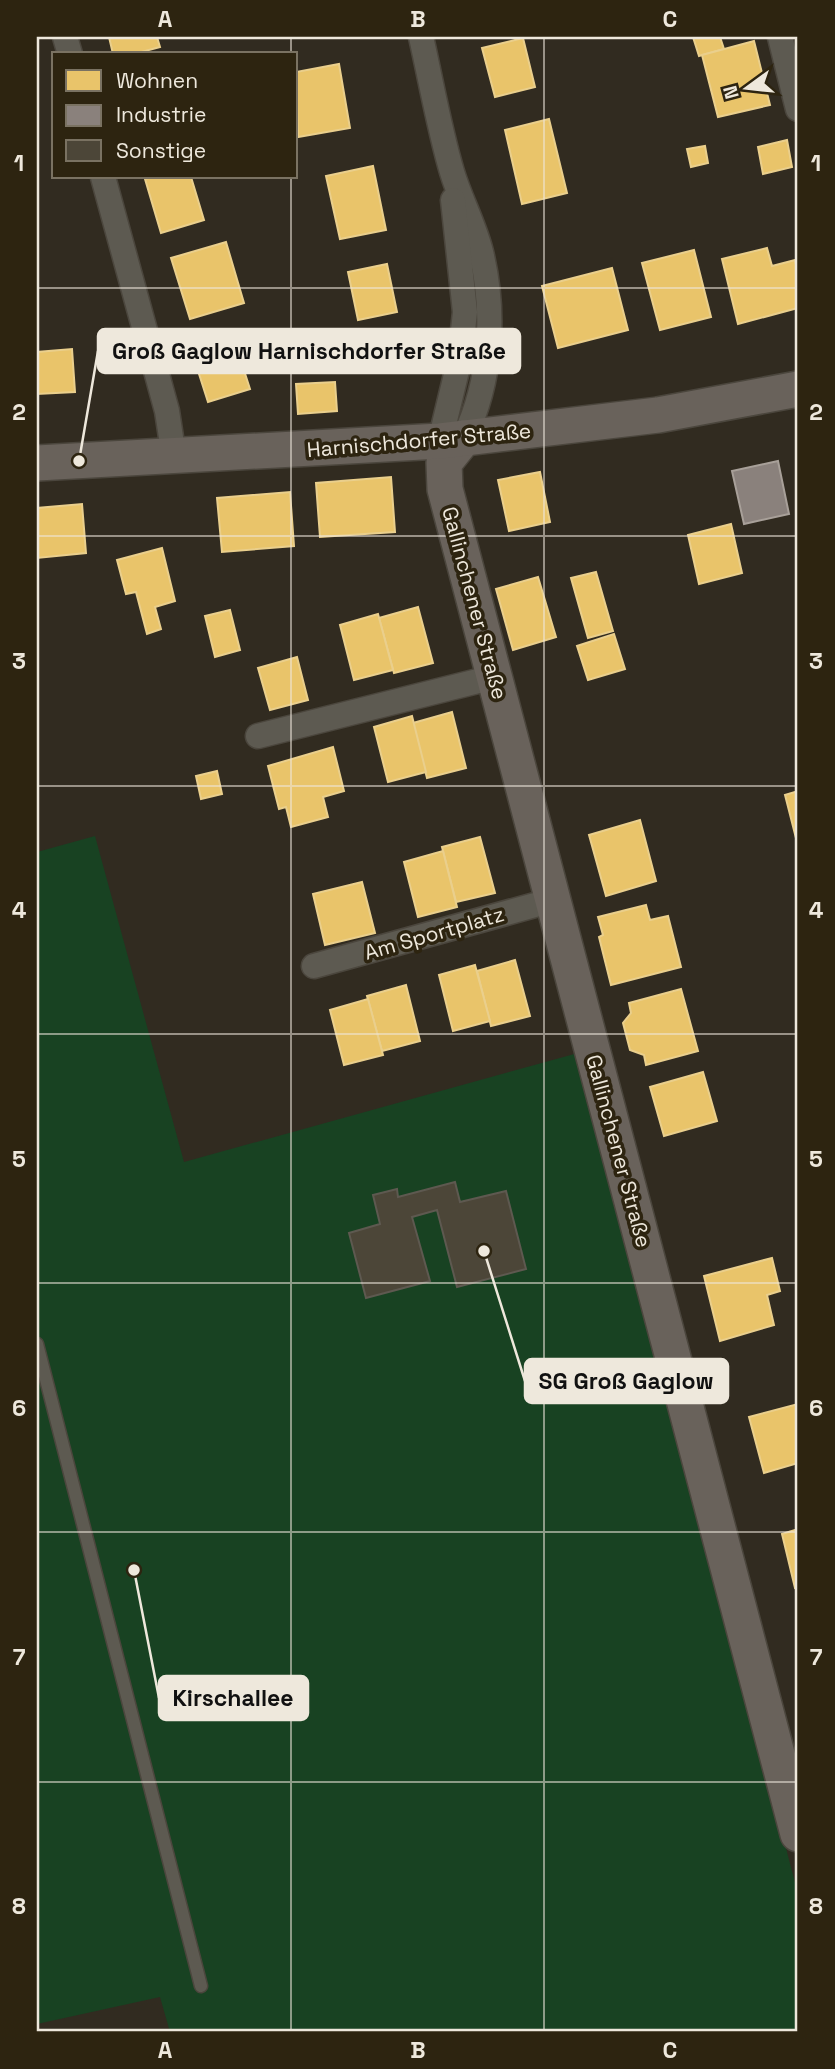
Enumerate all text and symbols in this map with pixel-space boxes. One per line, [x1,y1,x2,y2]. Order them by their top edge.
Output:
text: A [158,4,173,34]
text: B [410,4,426,34]
text: C [663,4,677,34]
legend [52,52,298,178]
north arrow [712,52,782,122]
text: Wohnen [116,67,198,94]
text: N [717,83,745,102]
text: Industrie [116,101,206,128]
text: Sonstige [116,137,206,164]
text: 1 [14,148,24,178]
text: 1 [811,148,821,178]
callout: Groß Gaglow Harnischdorfer Straße [98,329,520,373]
text: Groß Gaglow Harnischdorfer Straße [112,336,506,366]
text: 2 [12,397,26,427]
text: 2 [809,397,823,427]
street label: Harnischdorfer Straße [306,417,532,463]
street label: Gallinchener Straße [436,504,514,702]
text: 3 [12,646,26,676]
text: 3 [809,646,823,676]
text: 4 [12,895,27,925]
text: 4 [809,895,824,925]
street label: Am Sportplatz [361,900,507,966]
street label: Gallinchener Straße [580,1052,658,1250]
text: 5 [12,1144,26,1174]
text: 5 [809,1144,823,1174]
callout: SG Groß Gaglow [525,1359,728,1403]
text: SG Groß Gaglow [539,1366,713,1396]
text: 6 [12,1393,26,1423]
text: 6 [809,1393,823,1423]
text: 7 [13,1642,26,1672]
text: 7 [810,1642,823,1672]
callout: Kirschallee [159,1676,308,1720]
text: Kirschallee [172,1683,294,1713]
text: 8 [12,1891,26,1921]
text: 8 [809,1891,823,1921]
text: A [158,2035,173,2065]
text: B [410,2035,426,2065]
text: C [663,2035,677,2065]

